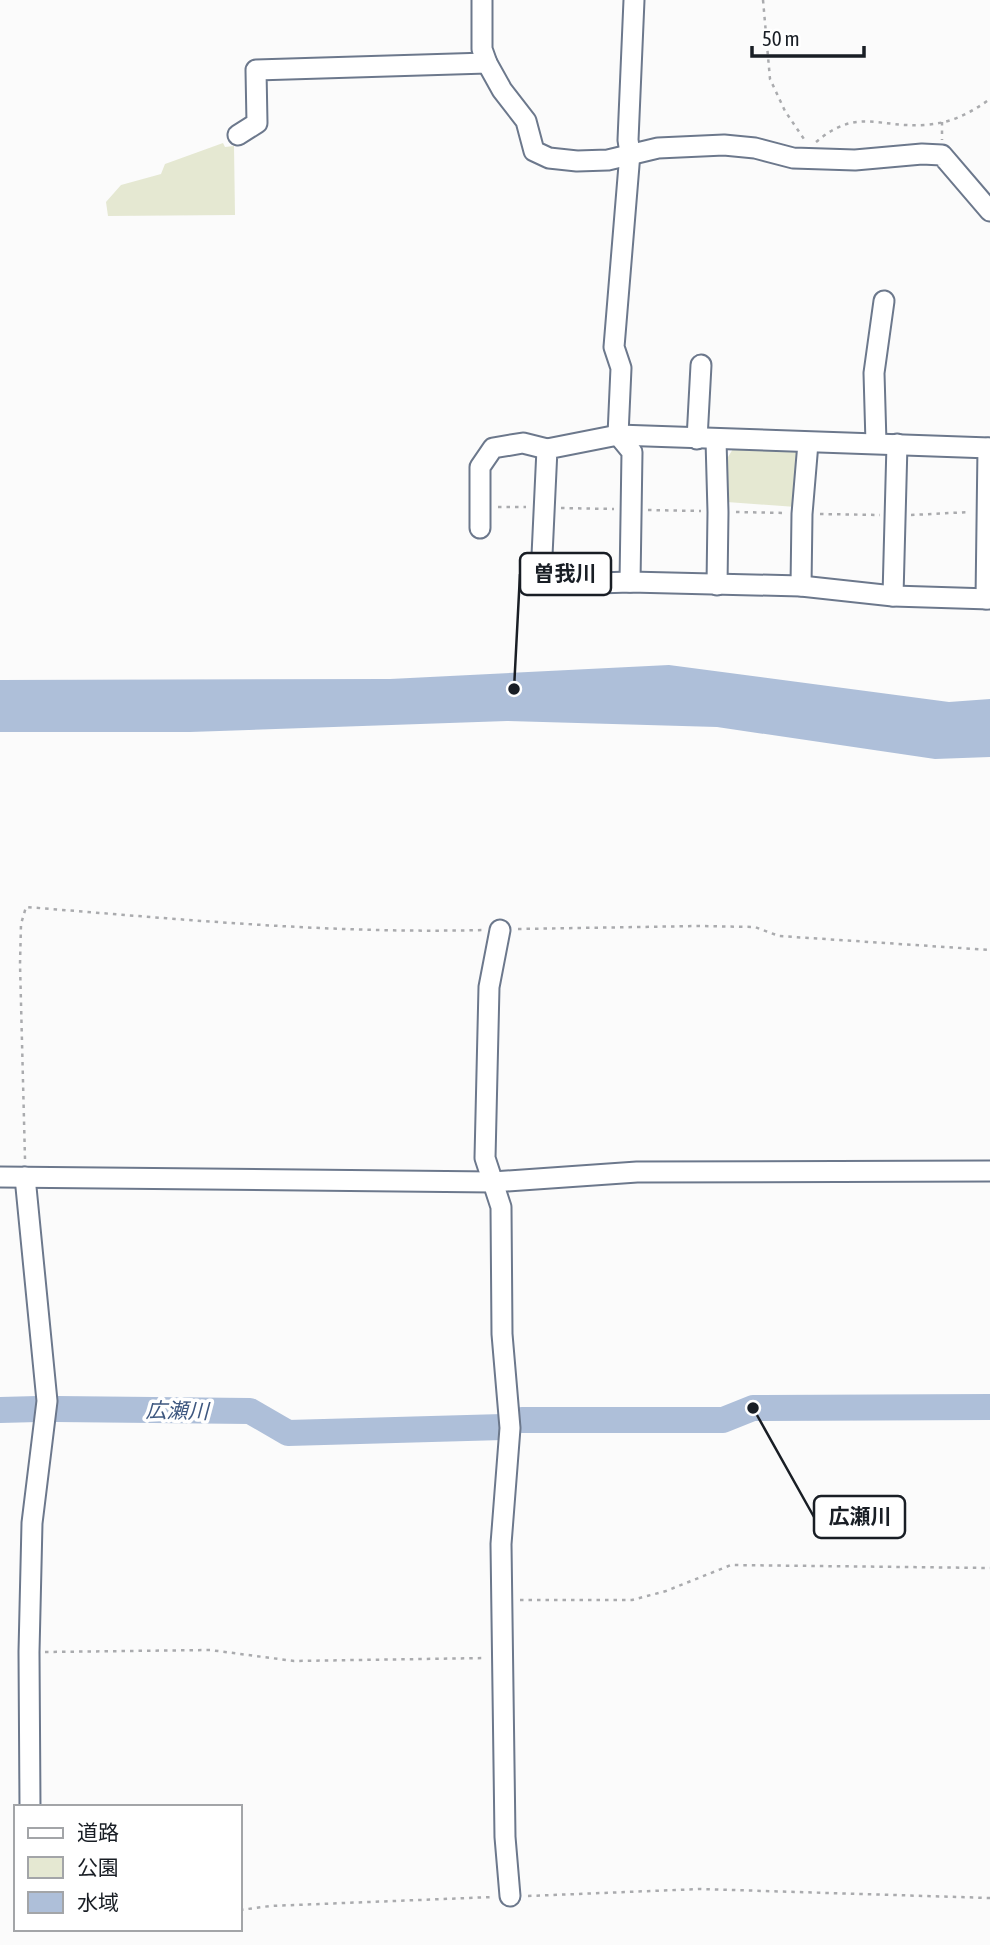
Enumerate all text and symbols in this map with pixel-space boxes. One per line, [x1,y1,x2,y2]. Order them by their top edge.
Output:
scale bar [752,14,864,58]
text: 50 m [762,26,800,50]
callout: 曽我川 [520,553,611,595]
text: 曽我川 [534,561,597,585]
water label: 広瀬川 [145,1397,211,1423]
callout: 広瀬川 [814,1496,905,1538]
text: 広瀬川 [829,1504,892,1528]
legend [14,1805,242,1931]
text: 道路 [77,1820,119,1844]
text: 公園 [77,1855,119,1879]
text: 水域 [77,1890,119,1914]

